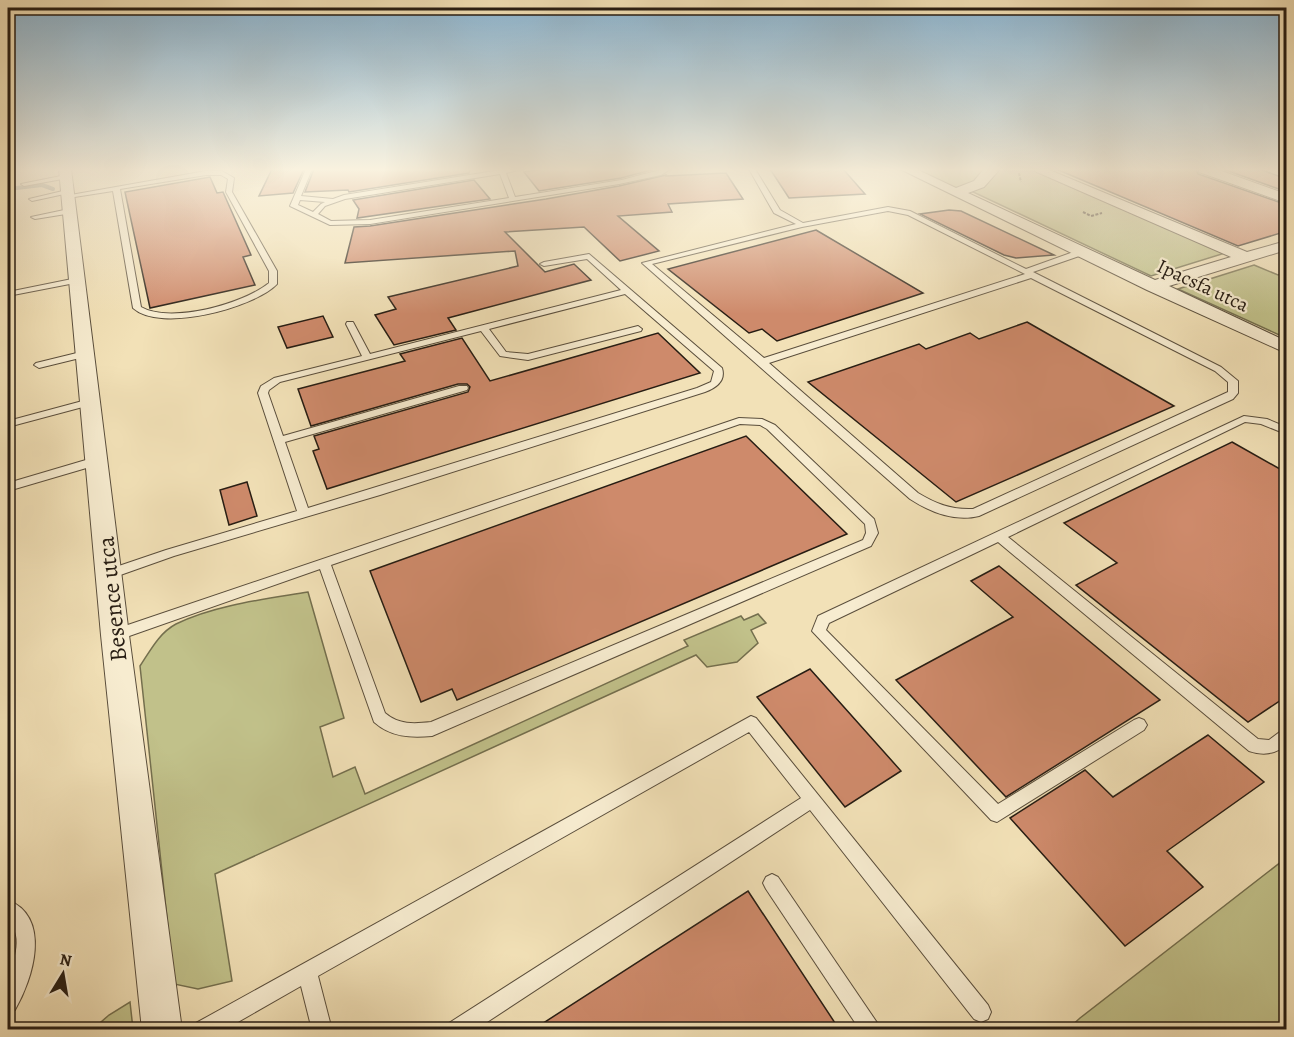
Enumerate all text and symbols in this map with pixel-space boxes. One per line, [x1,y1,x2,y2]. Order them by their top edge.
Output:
street label: Ipacsfa utca [1153,252,1254,319]
street label: Besence utca [89,534,134,663]
north arrow [33,944,93,1004]
text: N [58,948,74,972]

